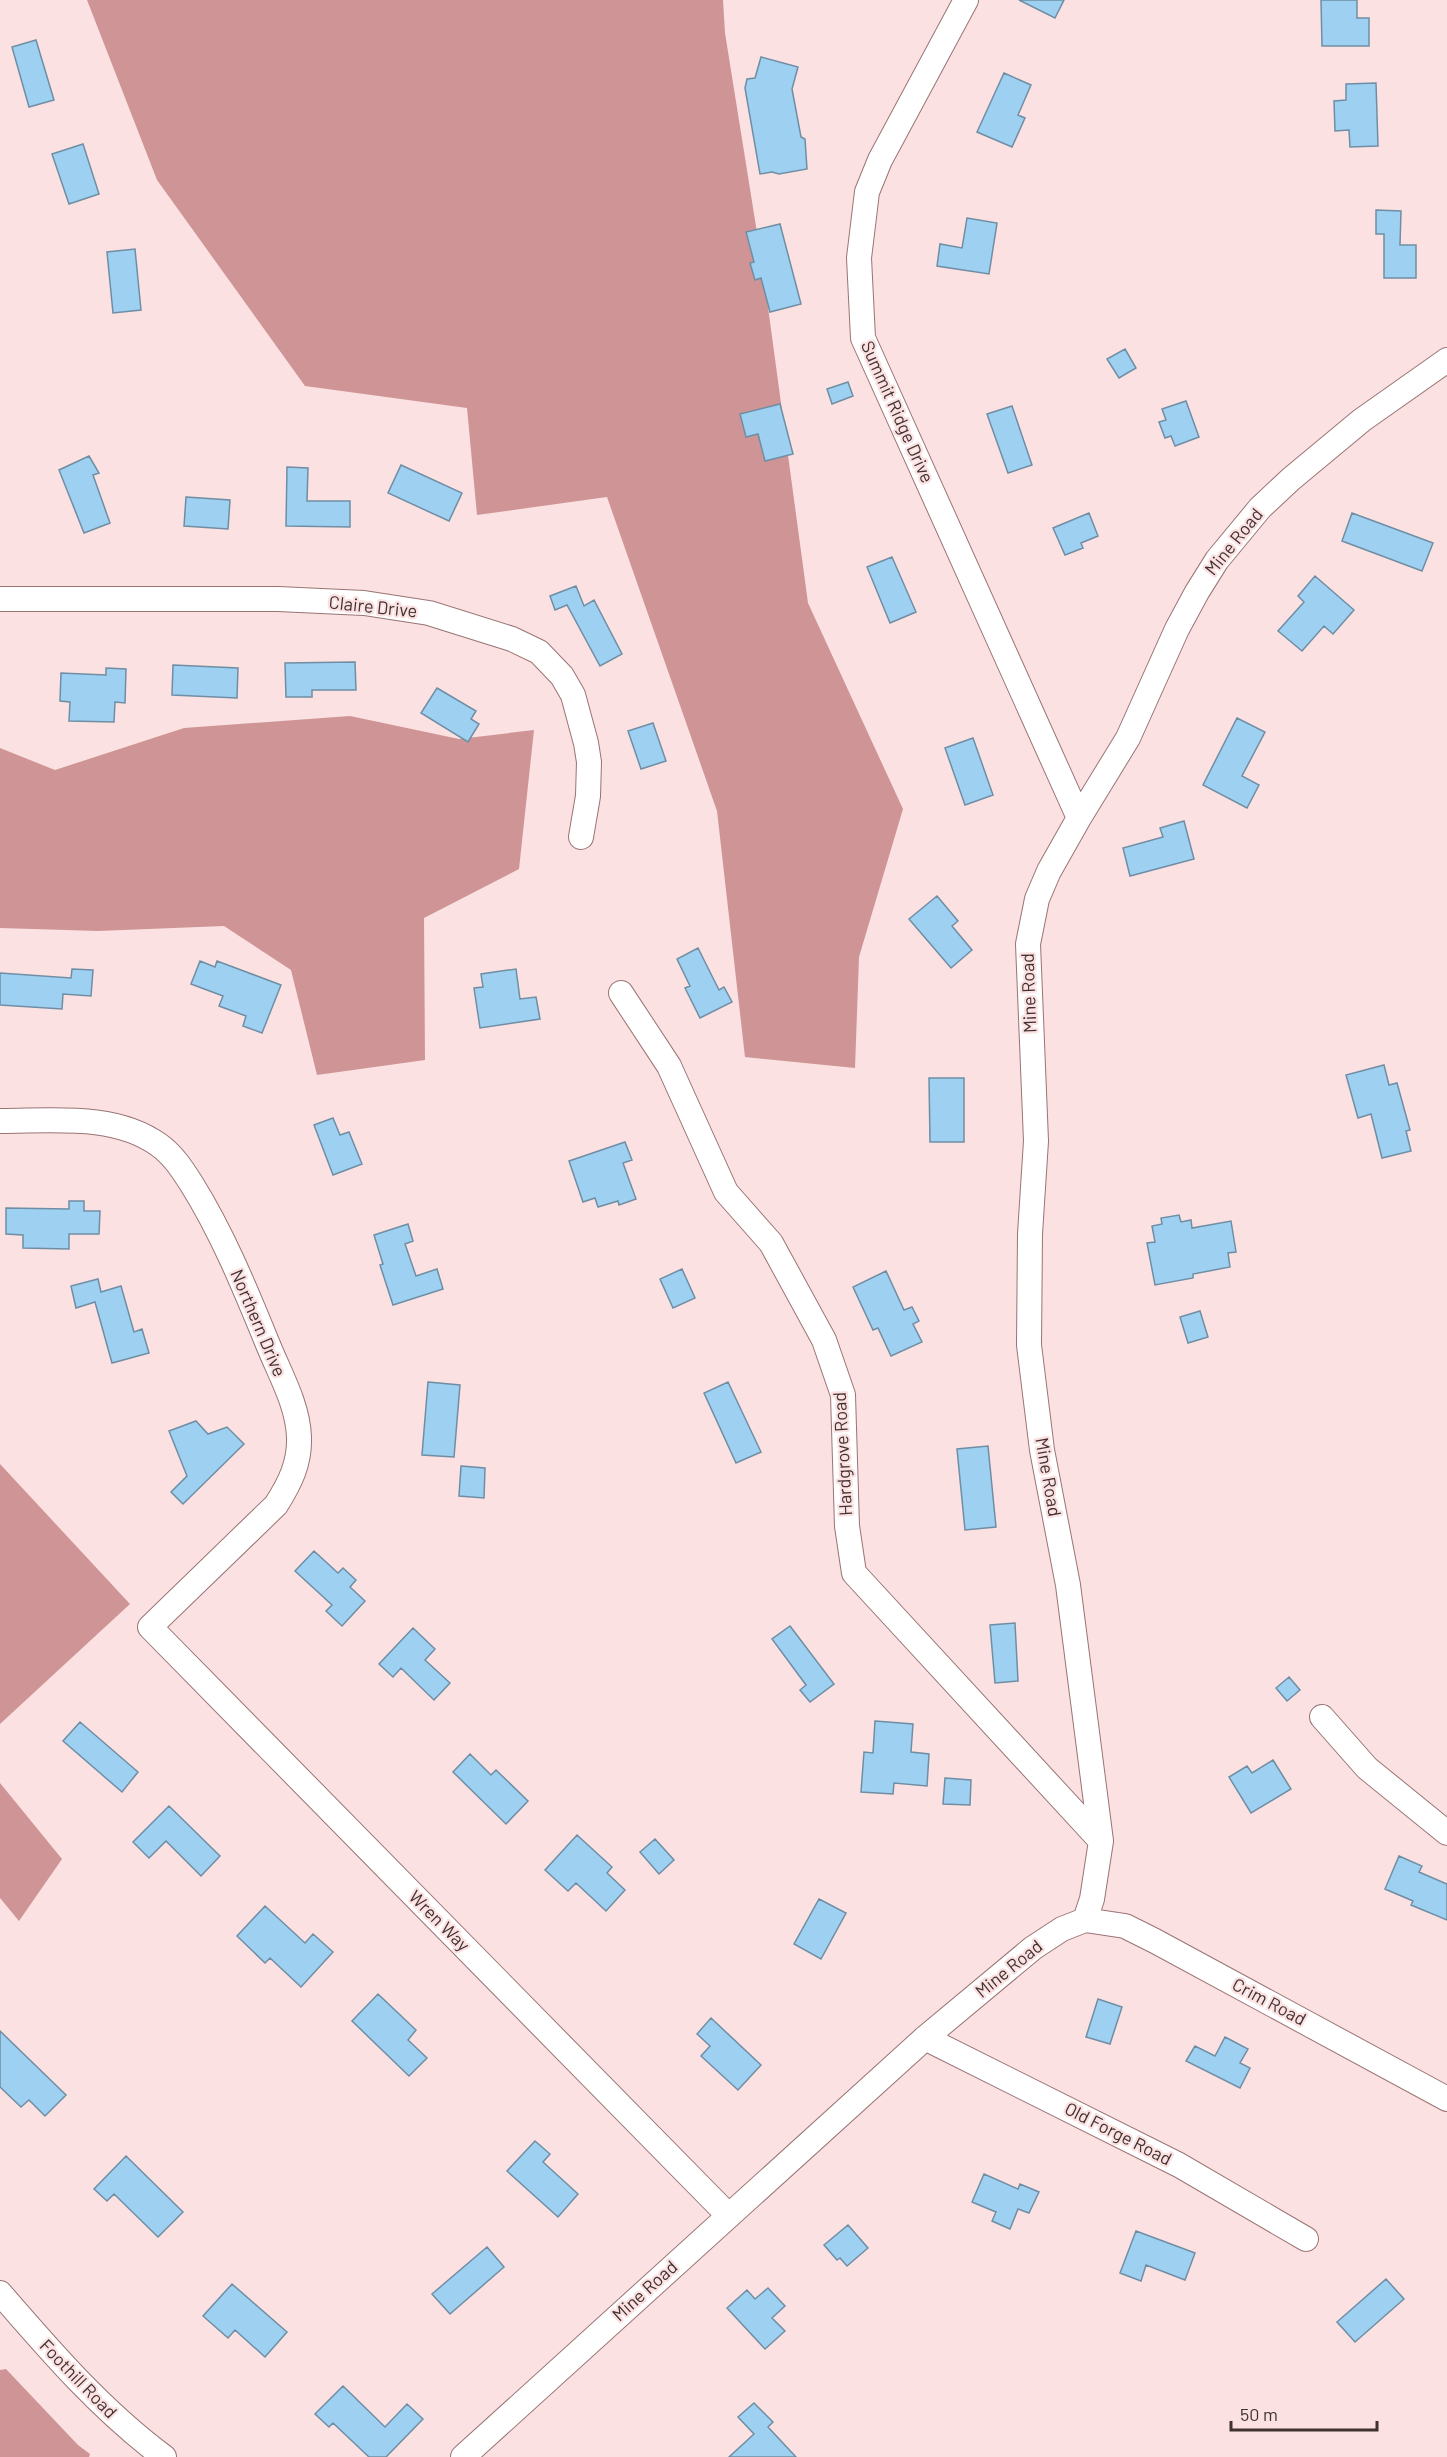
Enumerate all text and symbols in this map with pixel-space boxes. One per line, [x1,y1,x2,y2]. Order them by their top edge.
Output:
street label: Summit Ridge Drive [857,337,939,486]
street label: Mine Road [1199,503,1267,579]
street label: Claire Drive [328,590,418,622]
street label: Mine Road [1016,953,1040,1033]
street label: Northern Drive [226,1266,291,1380]
street label: Hardgrove Road [828,1392,856,1517]
street label: Mine Road [1031,1436,1067,1518]
street label: Wren Way [405,1885,475,1955]
street label: Mine Road [970,1934,1046,2002]
street label: Crim Road [1229,1973,1310,2030]
street label: Old Forge Road [1061,2097,1176,2169]
street label: Mine Road [607,2255,681,2325]
street label: Foothill Road [36,2334,122,2422]
scale bar [1231,2394,1376,2432]
text: 50 m [1240,2403,1278,2425]

